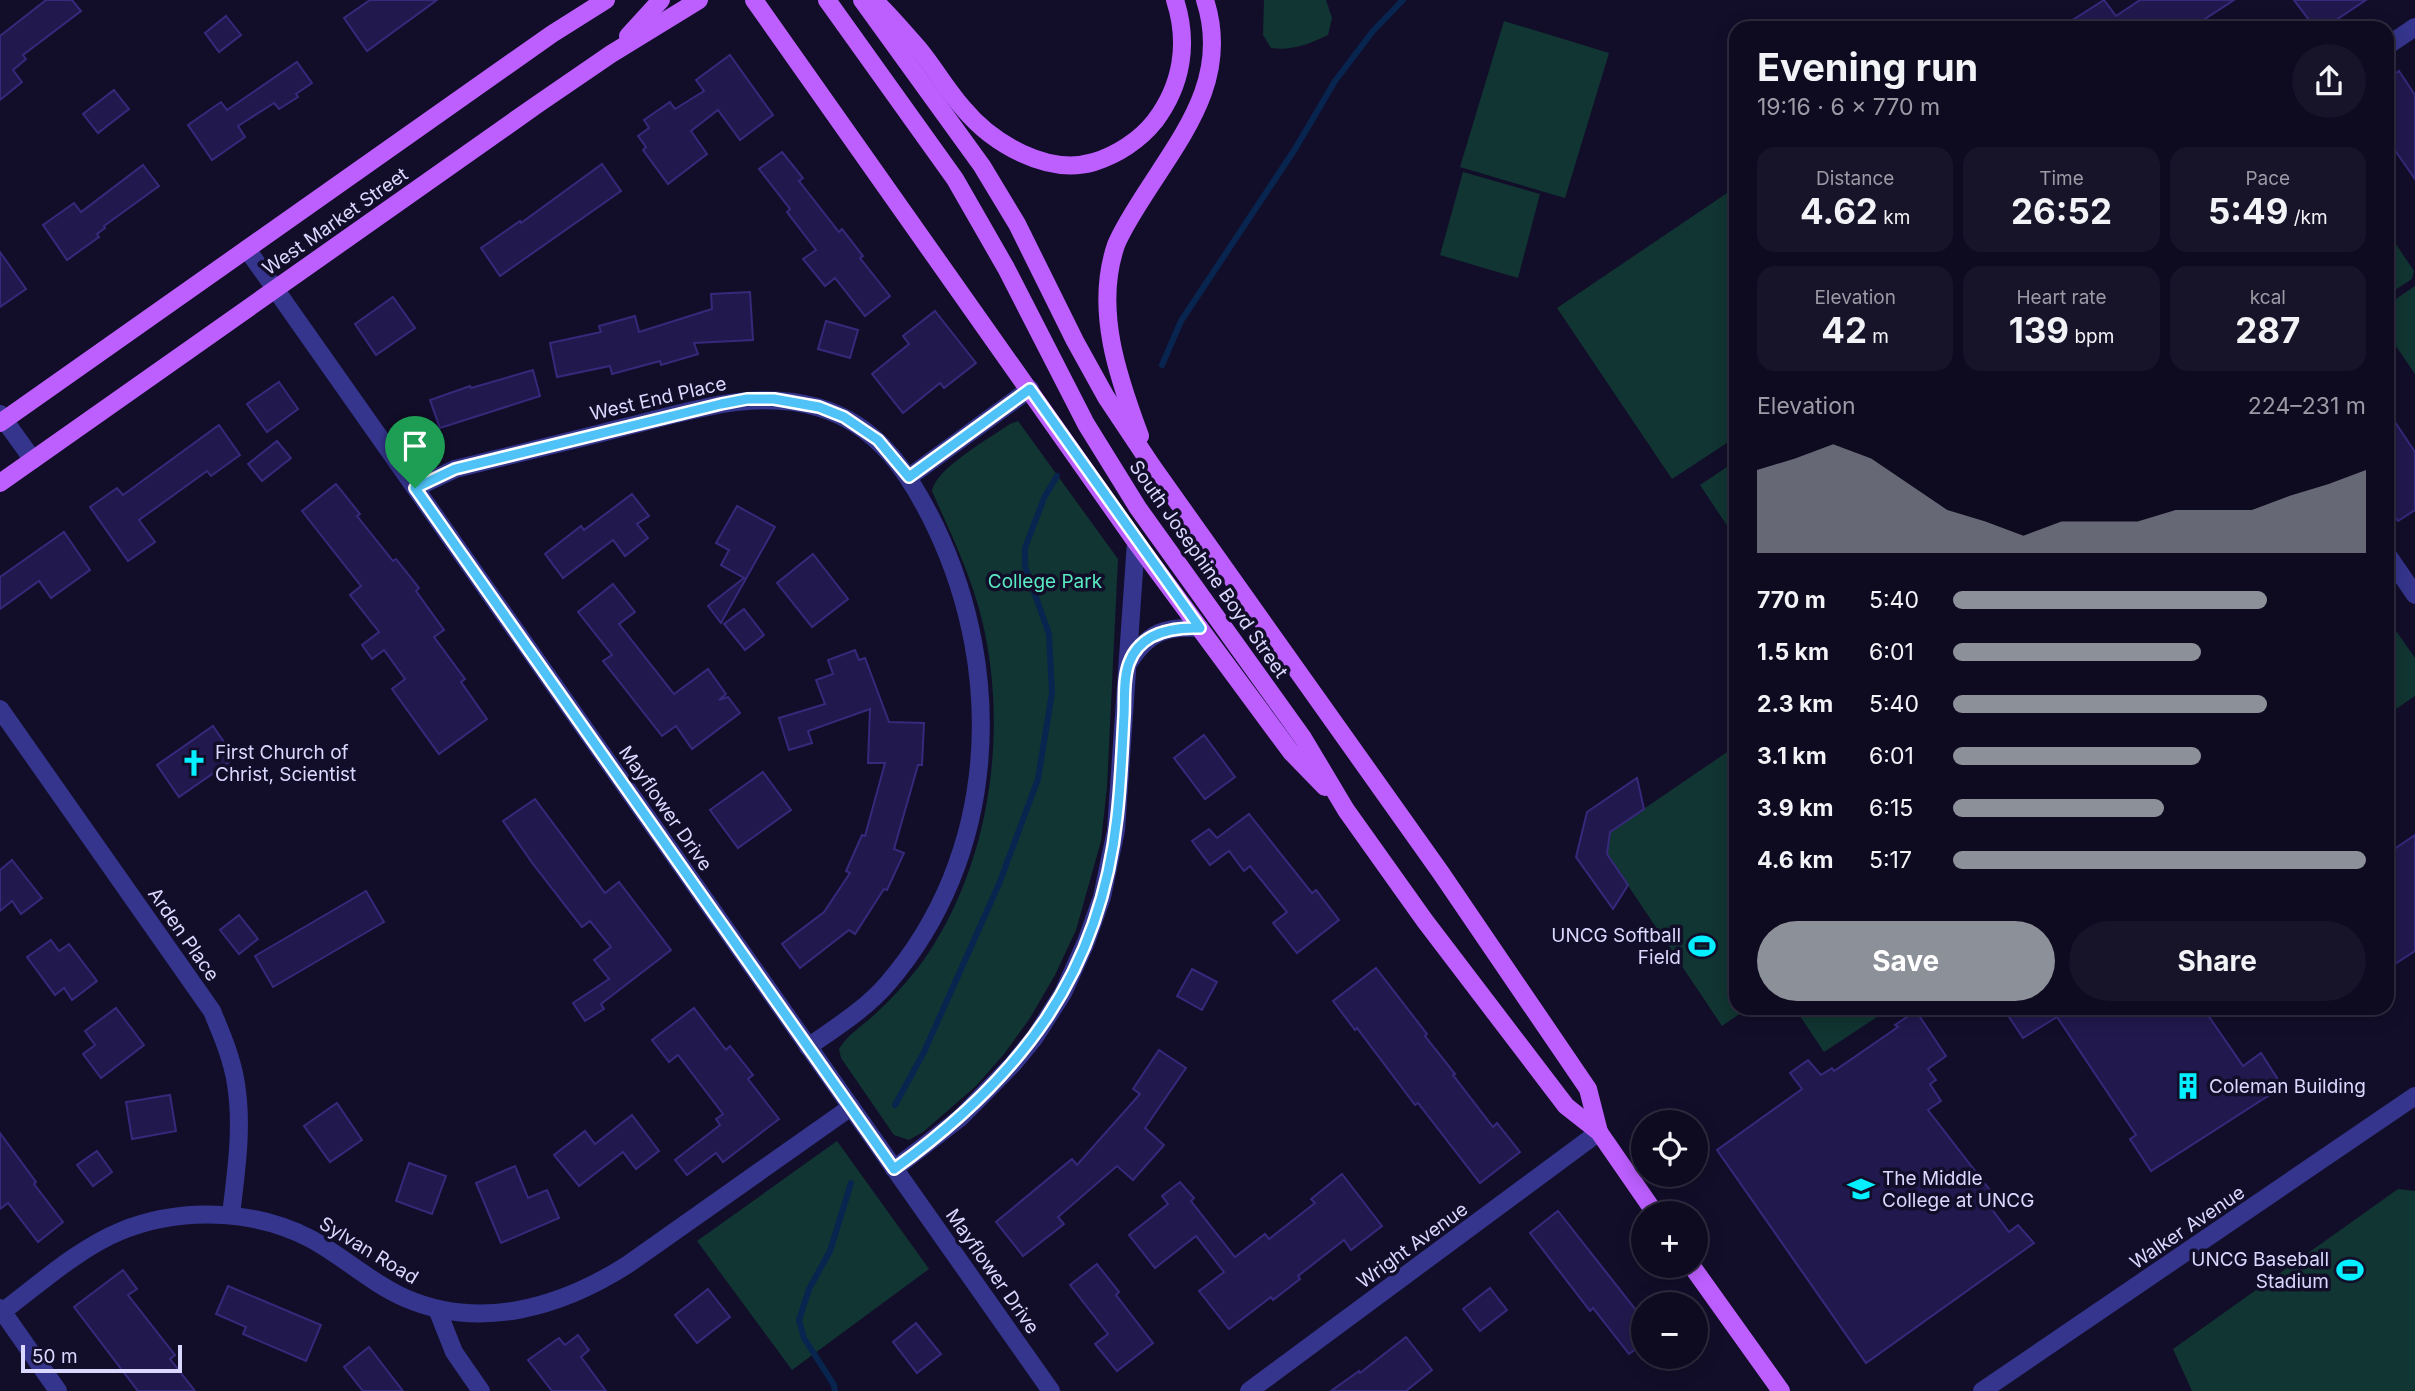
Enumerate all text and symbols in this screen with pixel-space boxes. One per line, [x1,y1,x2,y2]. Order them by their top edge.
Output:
text: Evening run [1757,44,1978,90]
button: share [2292,44,2366,118]
text: 19:16 · 6 × 770 m [1757,93,1940,121]
street label: West Market Street [258,163,412,280]
text: Distance [1816,167,1894,190]
text: Time [2039,167,2084,190]
text: Pace [2245,167,2290,190]
text: 4.62 [1800,190,1878,232]
text: 26:52 [2011,190,2112,232]
text: 5:49 [2208,190,2288,232]
text: km [1878,206,1910,229]
text: /km [2288,206,2328,229]
text: Elevation [1814,286,1896,309]
text: Heart rate [2016,286,2106,309]
text: kcal [2250,286,2286,309]
text: 42 [1821,309,1867,351]
text: 139 [2009,309,2069,351]
text: 287 [2235,309,2300,351]
text: m [1867,325,1889,348]
text: bpm [2069,325,2114,348]
street label: West End Place [588,372,729,425]
text: Elevation [1757,392,1856,420]
text: 224–231 m [2248,392,2366,420]
pin [385,416,445,488]
icon: arrive [396,427,434,465]
street label: South Josephine Boyd Street [1124,456,1293,683]
park label: College Park [988,570,1103,593]
text: 770 m [1757,586,1826,614]
text: 5:40 [1869,586,1919,614]
text: 1.5 km [1757,638,1829,666]
text: 6:01 [1869,638,1914,666]
text: 2.3 km [1757,690,1833,718]
text: 5:40 [1869,690,1919,718]
place label: First Church of Christ, Scientist [215,741,356,786]
street label: Mayflower Drive [614,741,717,875]
text: 3.1 km [1757,742,1827,770]
text: 6:01 [1869,742,1914,770]
church icon: First Church of Christ, Scientist [179,748,209,778]
text: 3.9 km [1757,794,1833,822]
text: 6:15 [1869,794,1913,822]
text: 4.6 km [1757,846,1834,874]
text: 5:17 [1869,846,1912,874]
street label: Arden Place [143,883,224,985]
button: Save [1757,921,2055,1001]
button: Share [2069,921,2366,1001]
place label: UNCG Softball Field [1551,924,1681,969]
sports icon: UNCG Softball Field [1687,931,1717,961]
building icon: Coleman Building [2173,1071,2203,1101]
place label: Coleman Building [2209,1075,2366,1098]
map controls [1631,1110,1708,1369]
button: locate [1631,1110,1708,1187]
place label: The Middle College at UNCG [1882,1167,2034,1212]
school or university icon: The Middle College at UNCG [1846,1174,1876,1204]
street label: Walker Avenue [2126,1181,2249,1274]
street label: Wright Avenue [1352,1198,1472,1293]
button: + [1631,1201,1708,1278]
street label: Mayflower Drive [941,1204,1044,1338]
street label: Sylvan Road [315,1212,422,1289]
place label: UNCG Baseball Stadium [2191,1248,2329,1293]
sports icon: UNCG Baseball Stadium [2335,1255,2365,1285]
button: − [1631,1292,1708,1369]
scale bar [21,1342,182,1374]
text: 50 m [32,1345,78,1368]

